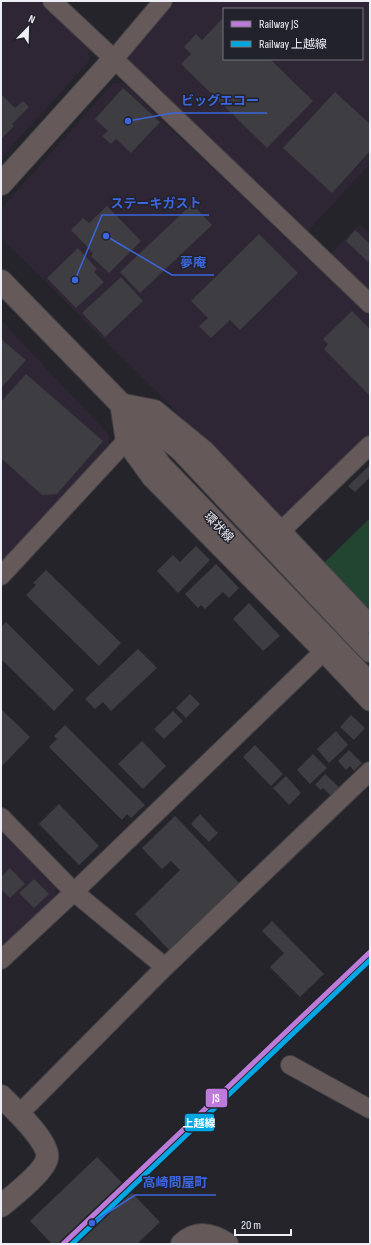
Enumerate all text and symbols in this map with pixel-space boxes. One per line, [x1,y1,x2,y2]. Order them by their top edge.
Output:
north arrow [8,8,48,48]
legend [223,8,363,60]
text: N [26,12,37,26]
text: Railway JS [259,17,299,32]
text: Railway 上越線 [259,37,327,52]
callout: ビッグエコー [173,88,267,113]
text: ビッグエコー [181,93,259,109]
callout: ステーキガスト [102,190,209,215]
text: ステーキガスト [110,196,202,212]
callout: 夢庵 [172,250,214,275]
text: 夢庵 [180,255,206,271]
street label: 環状線 [201,509,237,546]
line badge: JS [205,1088,228,1108]
text: JS [211,1092,220,1105]
line badge: 上越線 [184,1113,215,1132]
text: 上越線 [183,1117,216,1130]
callout: 高崎問屋町 [135,1170,216,1195]
text: 高崎問屋町 [142,1175,208,1191]
scale bar [235,1211,291,1237]
text: 20 m [241,1218,261,1233]

